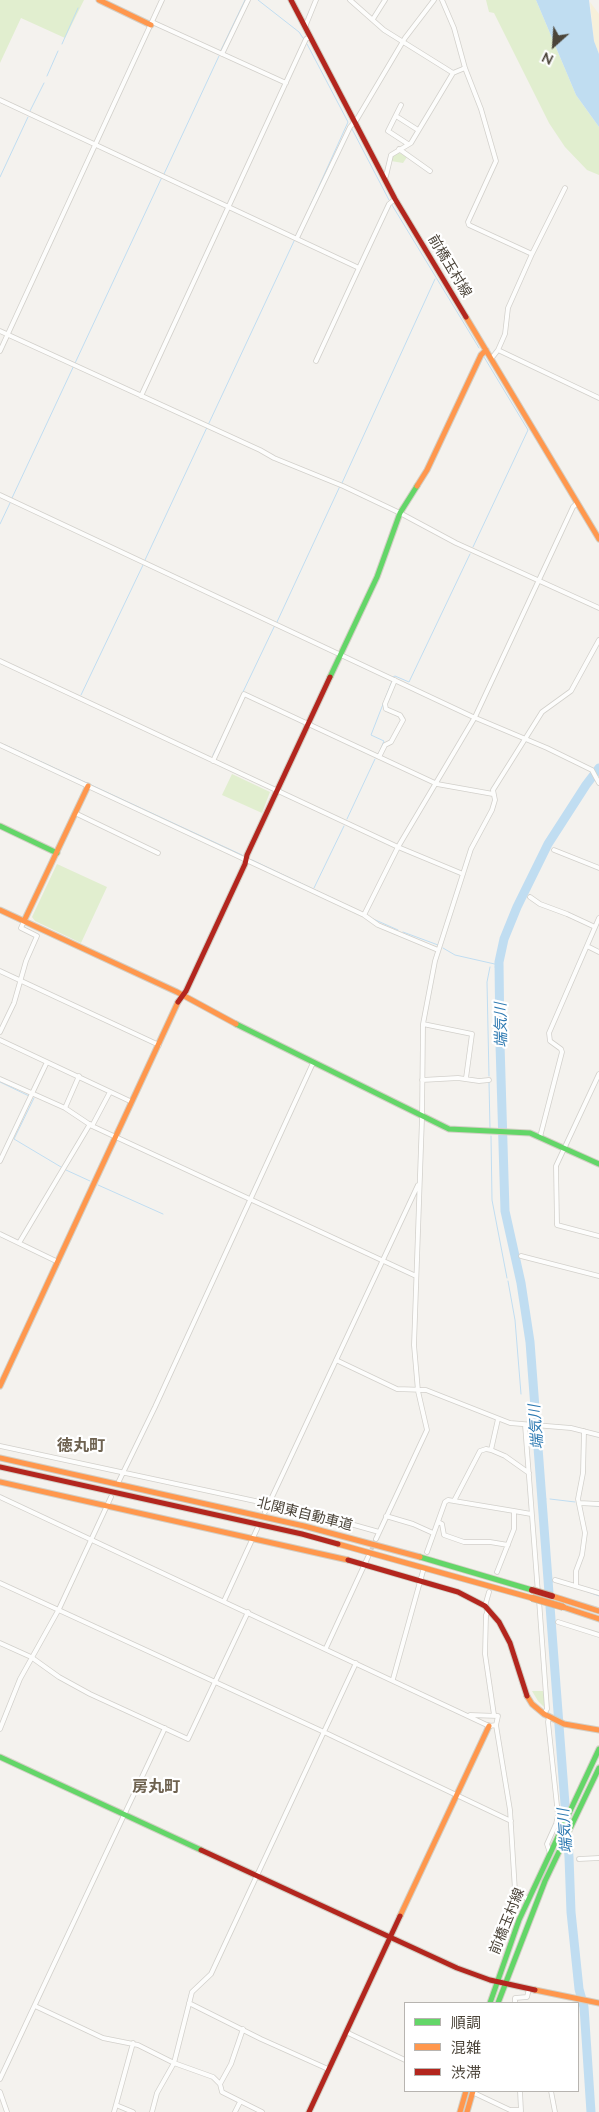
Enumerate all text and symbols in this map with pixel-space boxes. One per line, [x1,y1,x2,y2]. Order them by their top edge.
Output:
north arrow [529,20,579,70]
text: N [539,49,556,69]
street label: 前橋玉村線 [425,232,475,300]
water label: 端気川 [492,1002,510,1048]
water label: 端気川 [525,1404,547,1450]
district label: 徳丸町 [57,1436,105,1456]
street label: 北関東自動車道 [255,1494,355,1534]
district label: 房丸町 [132,1777,180,1797]
water label: 端気川 [554,1808,576,1854]
street label: 前橋玉村線 [486,1885,528,1957]
legend [404,2002,579,2092]
text: 順調 [451,2013,481,2031]
text: 混雑 [451,2038,481,2056]
text: 渋滞 [451,2063,481,2081]

